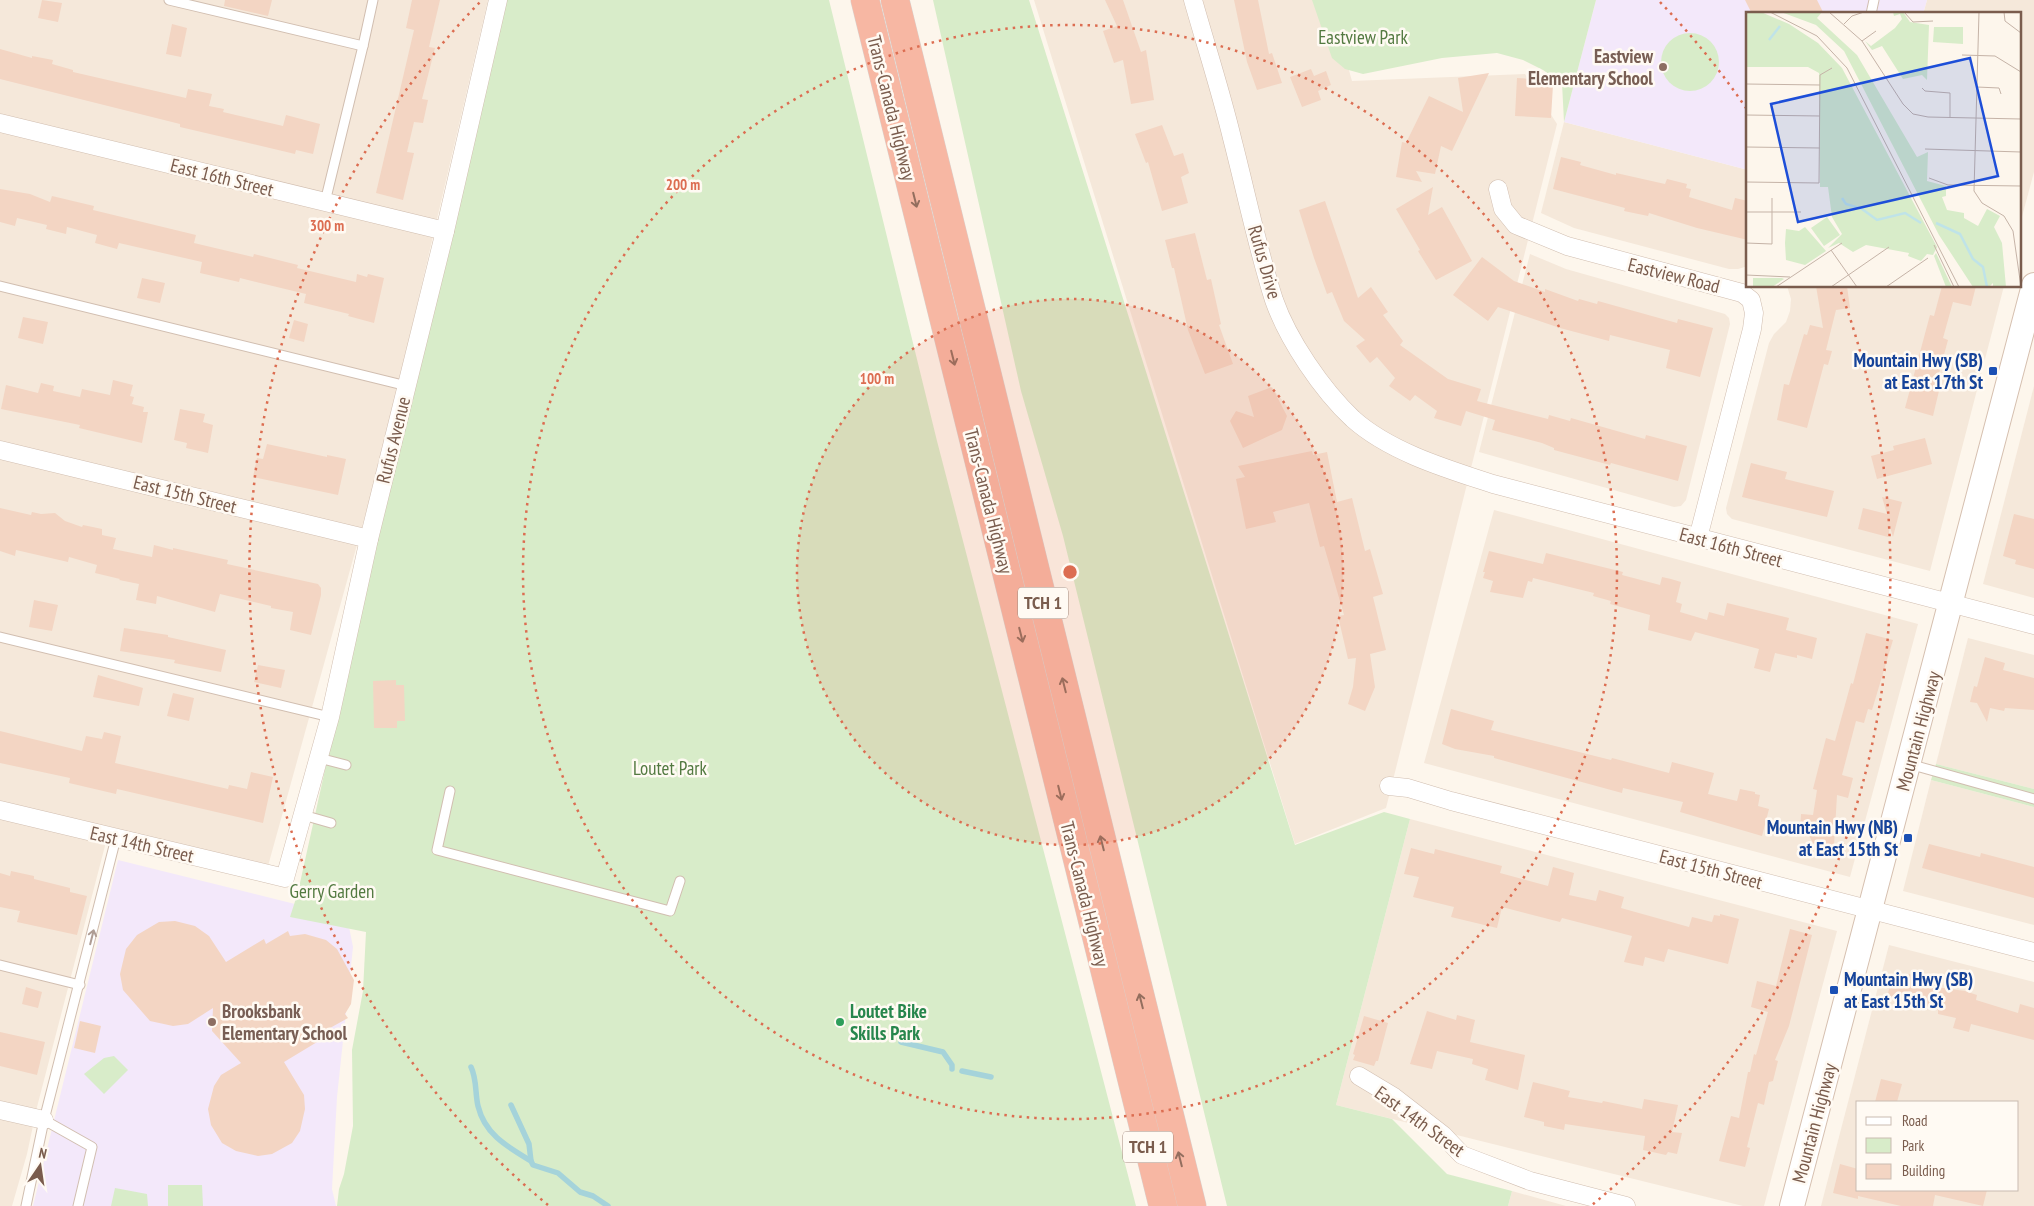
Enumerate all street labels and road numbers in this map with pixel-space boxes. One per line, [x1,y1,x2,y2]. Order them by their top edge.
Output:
street label: Trans-Canada Highway [862,33,922,184]
street label: East 16th Street [168,153,277,202]
street label: Rufus Drive [1243,222,1287,302]
street label: Eastview Road [1626,252,1722,298]
street label: Rufus Avenue [371,394,415,486]
street label: Trans-Canada Highway [959,426,1019,577]
street label: East 15th Street [131,470,240,519]
street label: East 16th Street [1677,522,1786,572]
road number: TCH 1 [1018,588,1068,618]
street label: Mountain Highway [1890,668,1946,794]
street label: Trans-Canada Highway [1055,819,1115,970]
street label: East 14th Street [88,820,197,868]
street label: East 15th Street [1657,844,1766,894]
street label: Mountain Highway [1786,1060,1842,1186]
street label: East 14th Street [1370,1080,1470,1162]
road number: TCH 1 [1123,1132,1173,1162]

